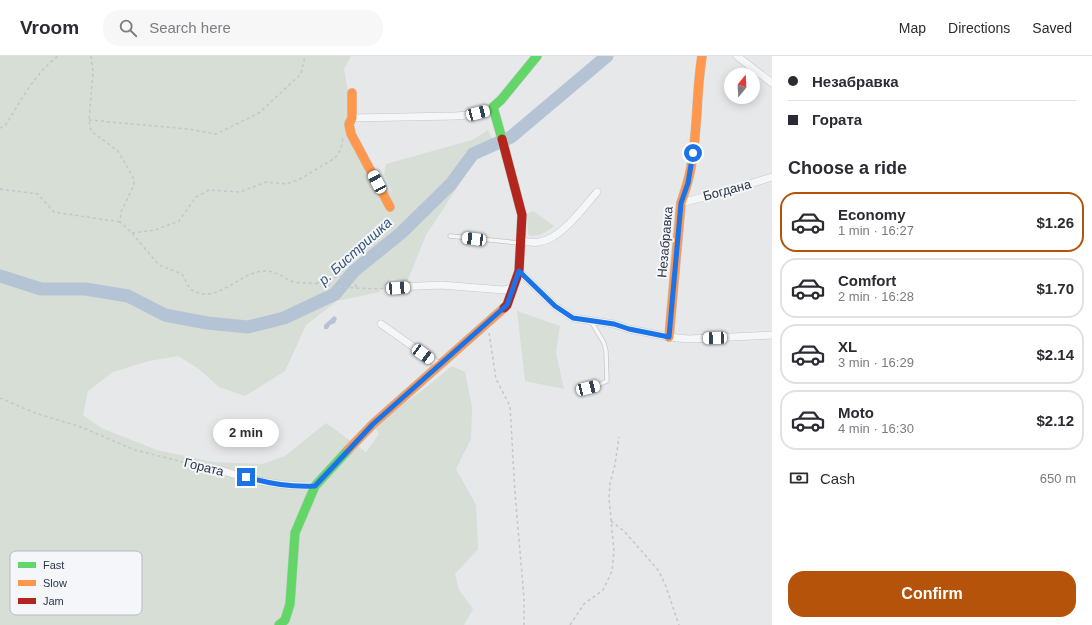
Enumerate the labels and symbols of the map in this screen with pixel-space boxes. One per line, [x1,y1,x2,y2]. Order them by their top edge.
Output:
north arrow [724,68,760,104]
car [465,104,491,122]
route start [684,144,702,162]
car [366,169,388,195]
street label: Богдана [701,176,753,204]
street label: Незабравка [654,205,676,278]
water label: р. Бистришка [315,214,395,289]
car [461,232,487,246]
car [386,281,410,295]
car [703,332,727,344]
car [410,342,436,366]
car [575,379,601,397]
callout: 2 min [213,419,279,447]
street label: Гората [182,455,226,479]
route end [237,468,255,486]
legend [10,551,142,615]
text: Fast [43,559,64,571]
text: Slow [43,577,67,589]
text: Jam [43,595,64,607]

